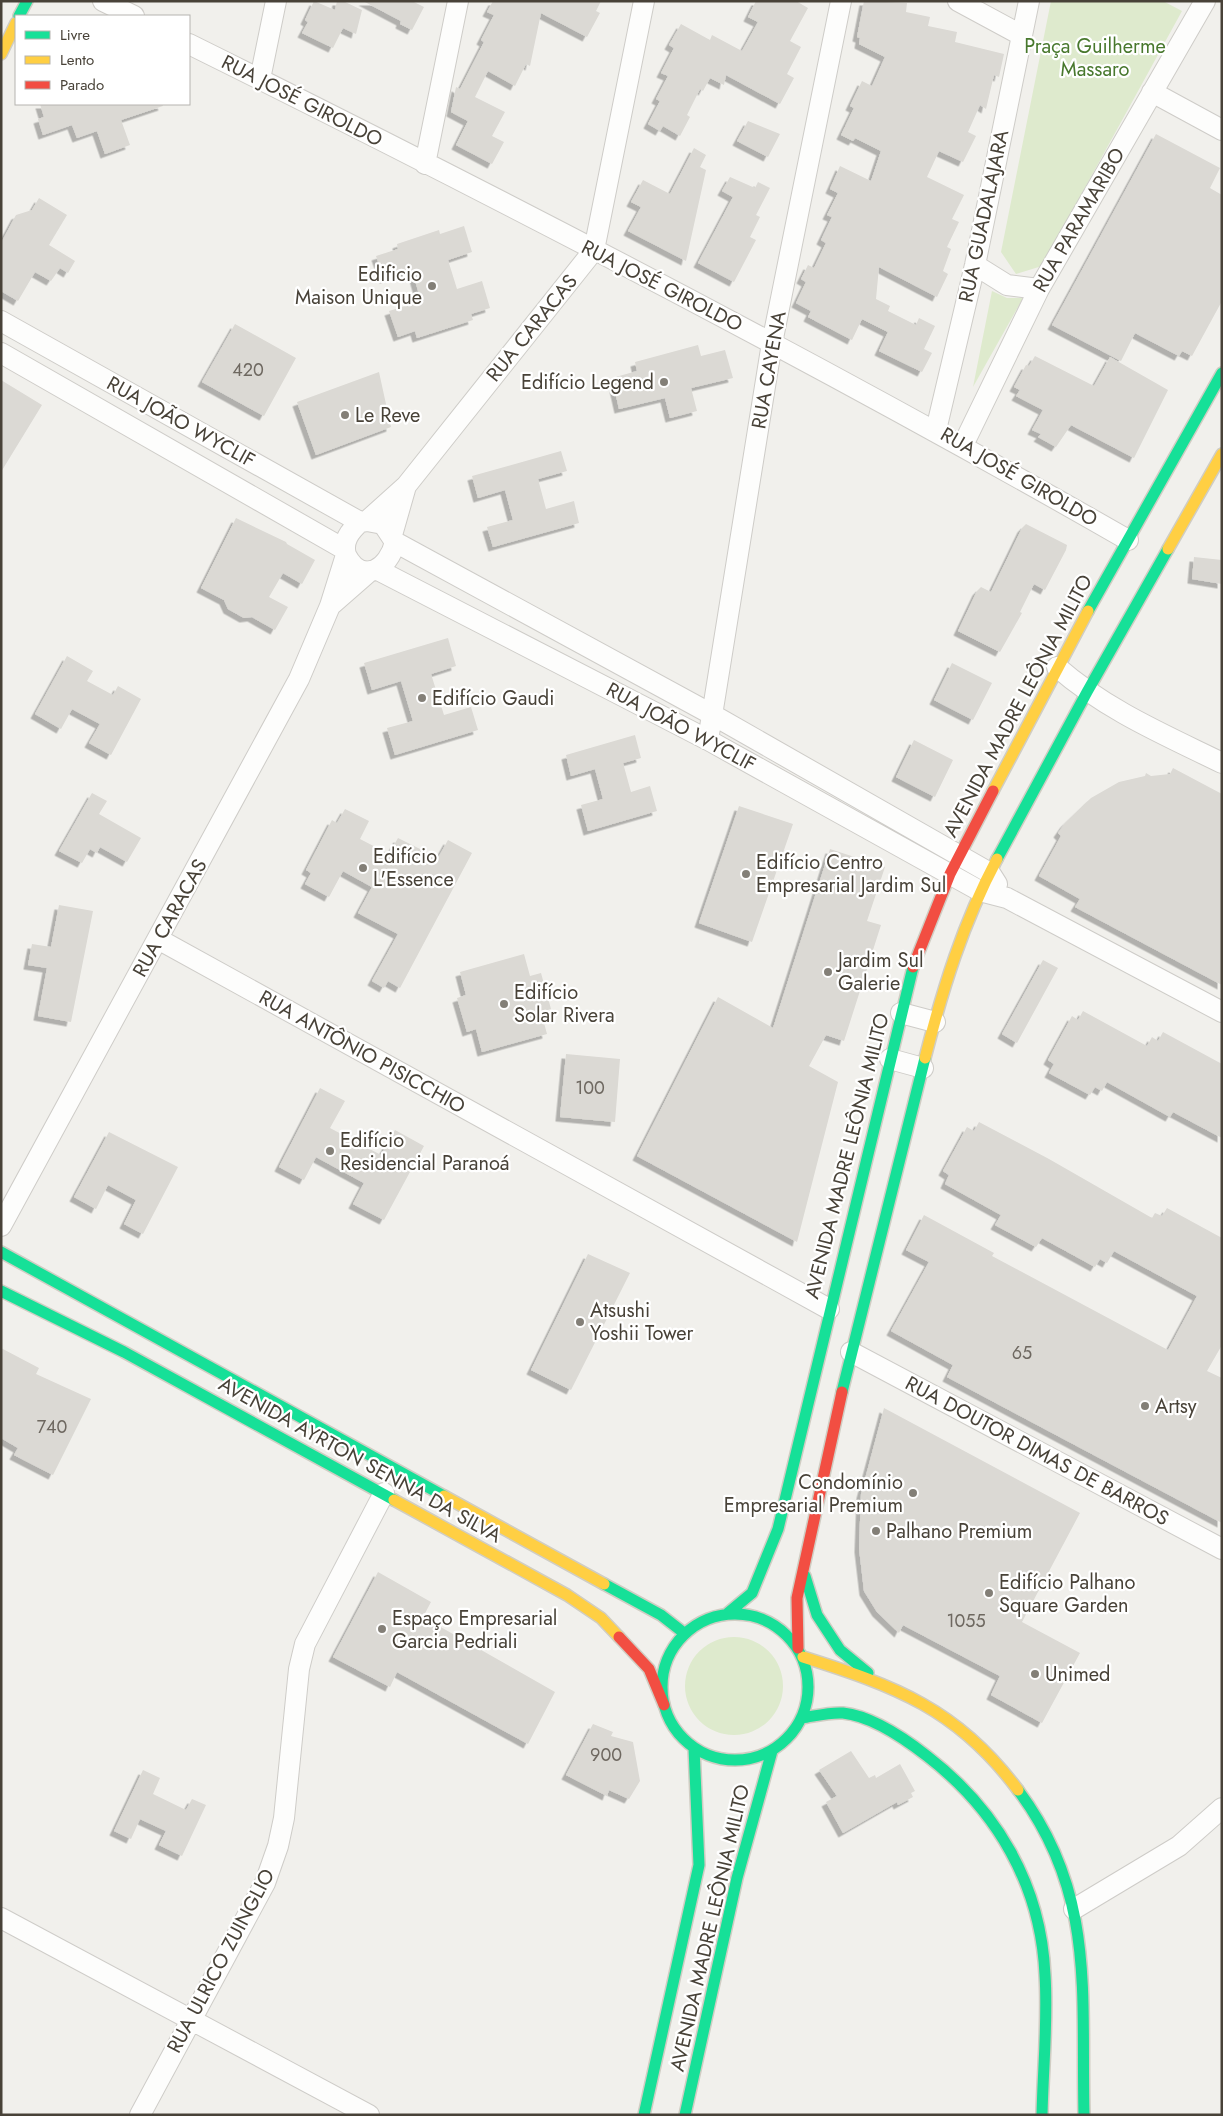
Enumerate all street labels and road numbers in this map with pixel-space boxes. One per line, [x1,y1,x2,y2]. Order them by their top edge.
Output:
street label: RUA JOSÉ GIROLDO [216,48,388,154]
street label: RUA GUADALAJARA [952,126,1017,305]
street label: RUA PARAMARIBO [1026,142,1132,298]
street label: RUA JOSÉ GIROLDO [576,233,748,339]
street label: RUA CARACAS [480,268,584,388]
street label: RUA CAYENA [744,308,794,431]
street label: RUA JOÃO WYCLIF [101,369,261,475]
street label: RUA JOSÉ GIROLDO [935,420,1103,534]
street label: AVENIDA MADRE LEÔNIA MILITO [936,570,1100,842]
street label: RUA JOÃO WYCLIF [601,675,761,779]
street label: RUA CARACAS [126,854,214,982]
street label: RUA ANTÔNIO PISICCHIO [253,983,471,1121]
street label: AVENIDA MADRE LEÔNIA MILITO [797,1010,897,1302]
street label: RUA DOUTOR DIMAS DE BARROS [900,1369,1174,1533]
street label: AVENIDA AYRTON SENNA DA SILVA [213,1370,507,1551]
street label: AVENIDA MADRE LEÔNIA MILITO [663,1782,757,2074]
street label: RUA ULRICO ZUINGLIO [160,1864,282,2058]

